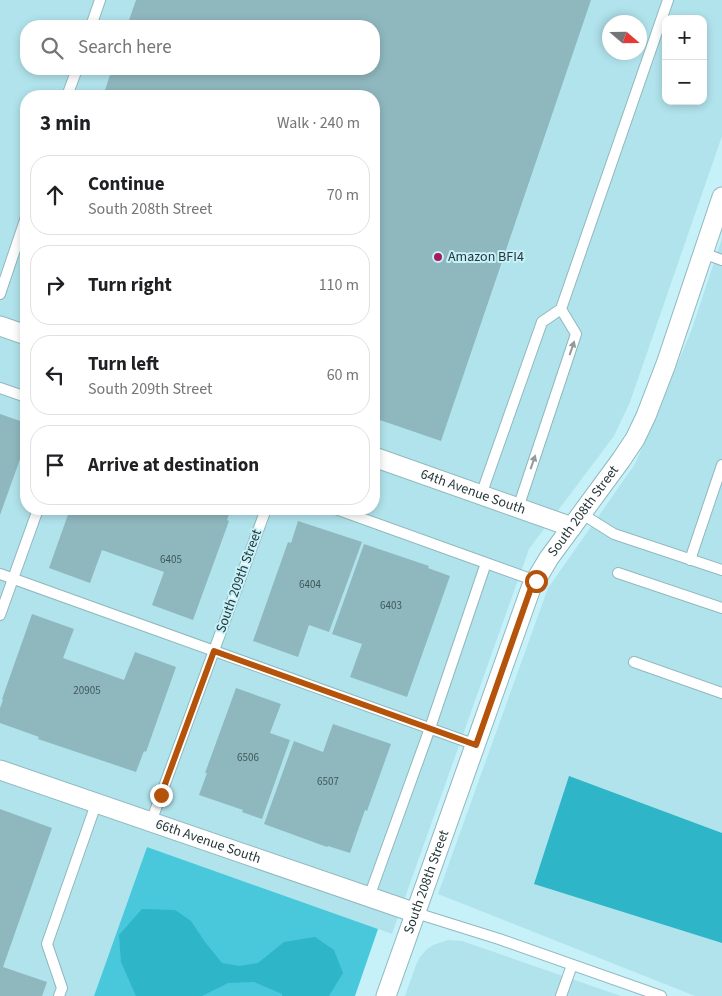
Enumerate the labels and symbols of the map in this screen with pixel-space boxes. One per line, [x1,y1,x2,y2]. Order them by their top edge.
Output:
north arrow [602,15,647,60]
place label: Amazon BFI4 [448,247,524,267]
marker: Amazon BFI4 [432,251,444,263]
one-way arrow [568,340,576,355]
one-way arrow [529,454,537,469]
street label: South 208th Street [543,461,624,561]
street label: 64th Avenue South [418,464,528,520]
street label: South 209th Street [211,526,267,636]
house number: 6405 [160,552,182,567]
route start [525,570,548,593]
house number: 6404 [299,577,321,592]
house number: 6403 [380,598,402,613]
house number: 20905 [73,683,101,698]
house number: 6506 [237,750,259,765]
house number: 6507 [317,774,339,789]
route end [150,784,173,807]
street label: 66th Avenue South [153,814,263,869]
street label: South 208th Street [399,827,454,937]

